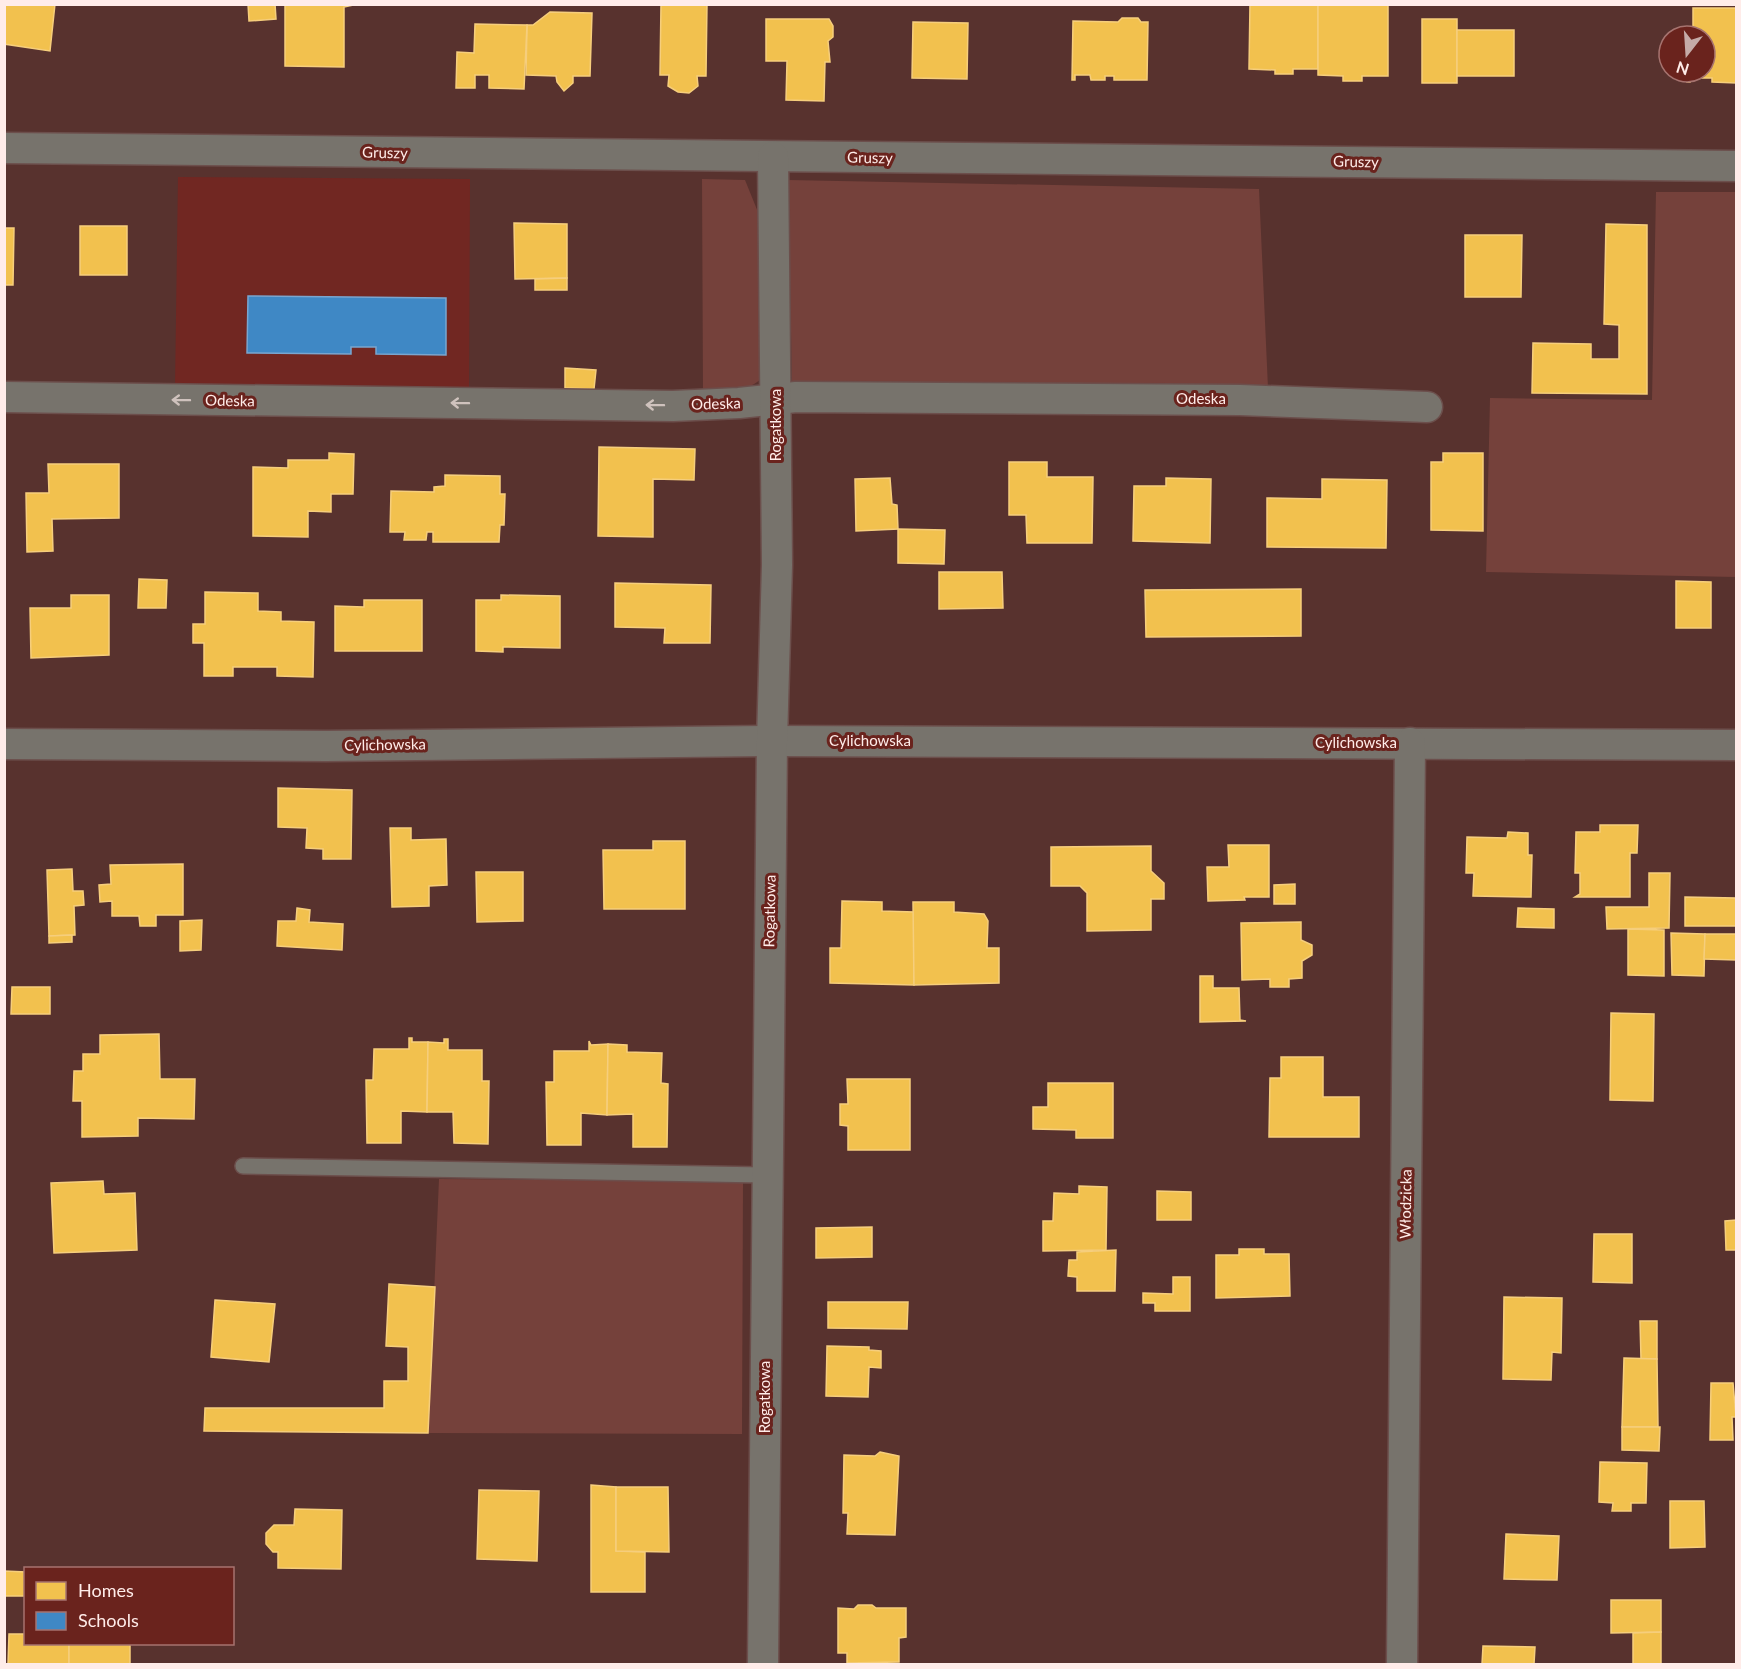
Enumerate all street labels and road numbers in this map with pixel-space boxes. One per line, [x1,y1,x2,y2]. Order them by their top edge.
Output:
street label: Gruszy [362,143,408,161]
street label: Gruszy [847,148,893,166]
street label: Gruszy [1333,152,1379,170]
street label: Rogatkowa [766,389,784,461]
street label: Odeska [1176,389,1226,407]
street label: Odeska [205,391,255,409]
street label: Odeska [691,393,741,413]
street label: Cylichowska [829,731,911,749]
street label: Cylichowska [1315,733,1397,751]
street label: Cylichowska [344,734,426,754]
street label: Rogatkowa [759,875,779,947]
street label: Włodzicka [1395,1169,1415,1239]
street label: Rogatkowa [755,1361,773,1433]

